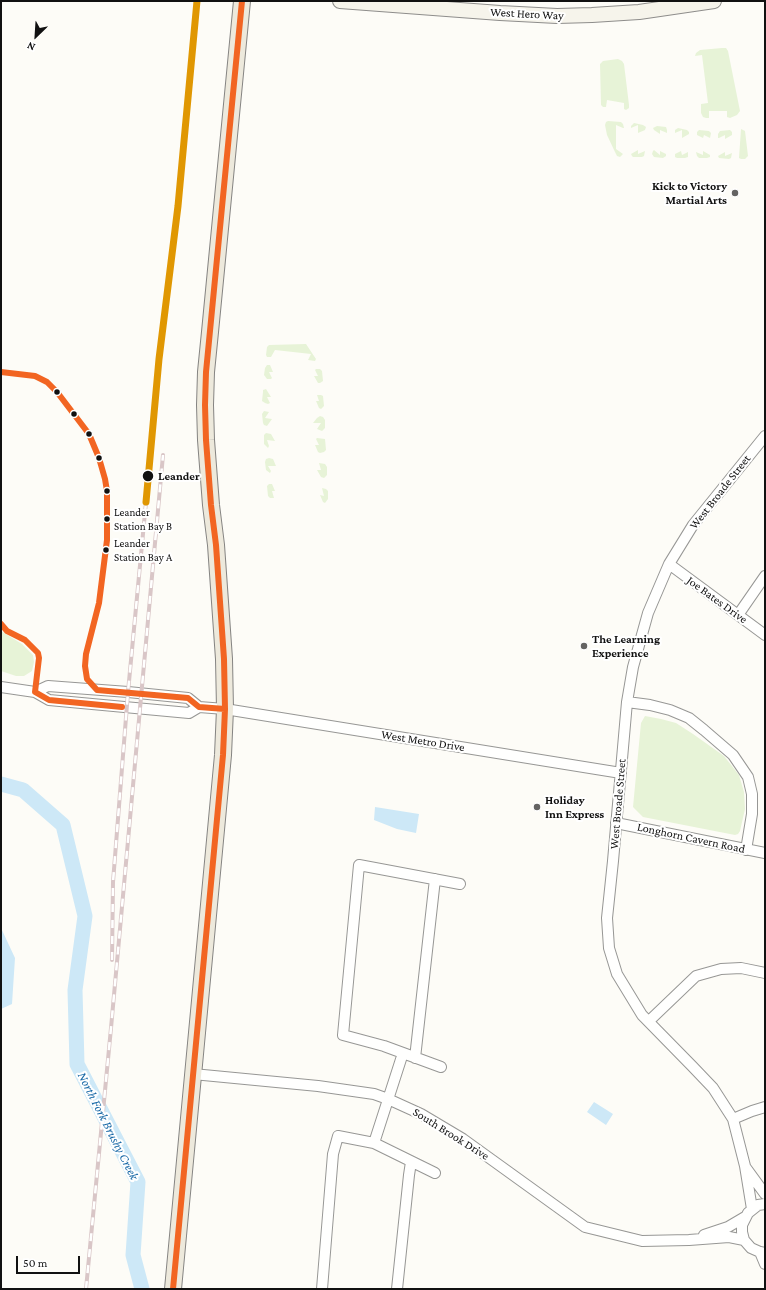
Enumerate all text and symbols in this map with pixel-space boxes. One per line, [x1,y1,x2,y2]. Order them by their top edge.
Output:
street label: West Hero Way [490,5,564,23]
north arrow [16,16,56,56]
text: N [25,40,37,54]
place label: Kick to Victory Martial Arts [652,179,727,207]
marker: Kick to Victory Martial Arts [730,188,740,198]
unlabelled marker [52,387,62,397]
unlabelled marker [69,409,79,419]
unlabelled marker [84,429,94,439]
street label: West Broade Street [686,452,754,532]
unlabelled marker [94,453,104,463]
marker: Leander [141,469,155,483]
place label: Leander [158,469,200,483]
unlabelled marker [102,486,112,496]
place label: Leander Station Bay B [114,506,172,532]
marker: Leander Station Bay B [102,514,112,524]
place label: Leander Station Bay A [114,537,172,563]
marker: Leander Station Bay A [101,545,111,555]
street label: Joe Bates Drive [684,573,750,627]
place label: The Learning Experience [592,632,660,660]
marker: The Learning Experience [579,641,589,651]
street label: West Metro Drive [380,727,466,755]
street label: West Broade Street [607,758,629,850]
place label: Holiday Inn Express [545,793,604,821]
marker: Holiday Inn Express [532,802,542,812]
street label: Longhorn Cavern Road [636,820,746,856]
water label: North Fork Brushy Creek [74,1069,142,1183]
street label: South Brook Drive [410,1105,492,1163]
scale bar [18,1248,82,1274]
text: 50 m [23,1256,47,1270]

